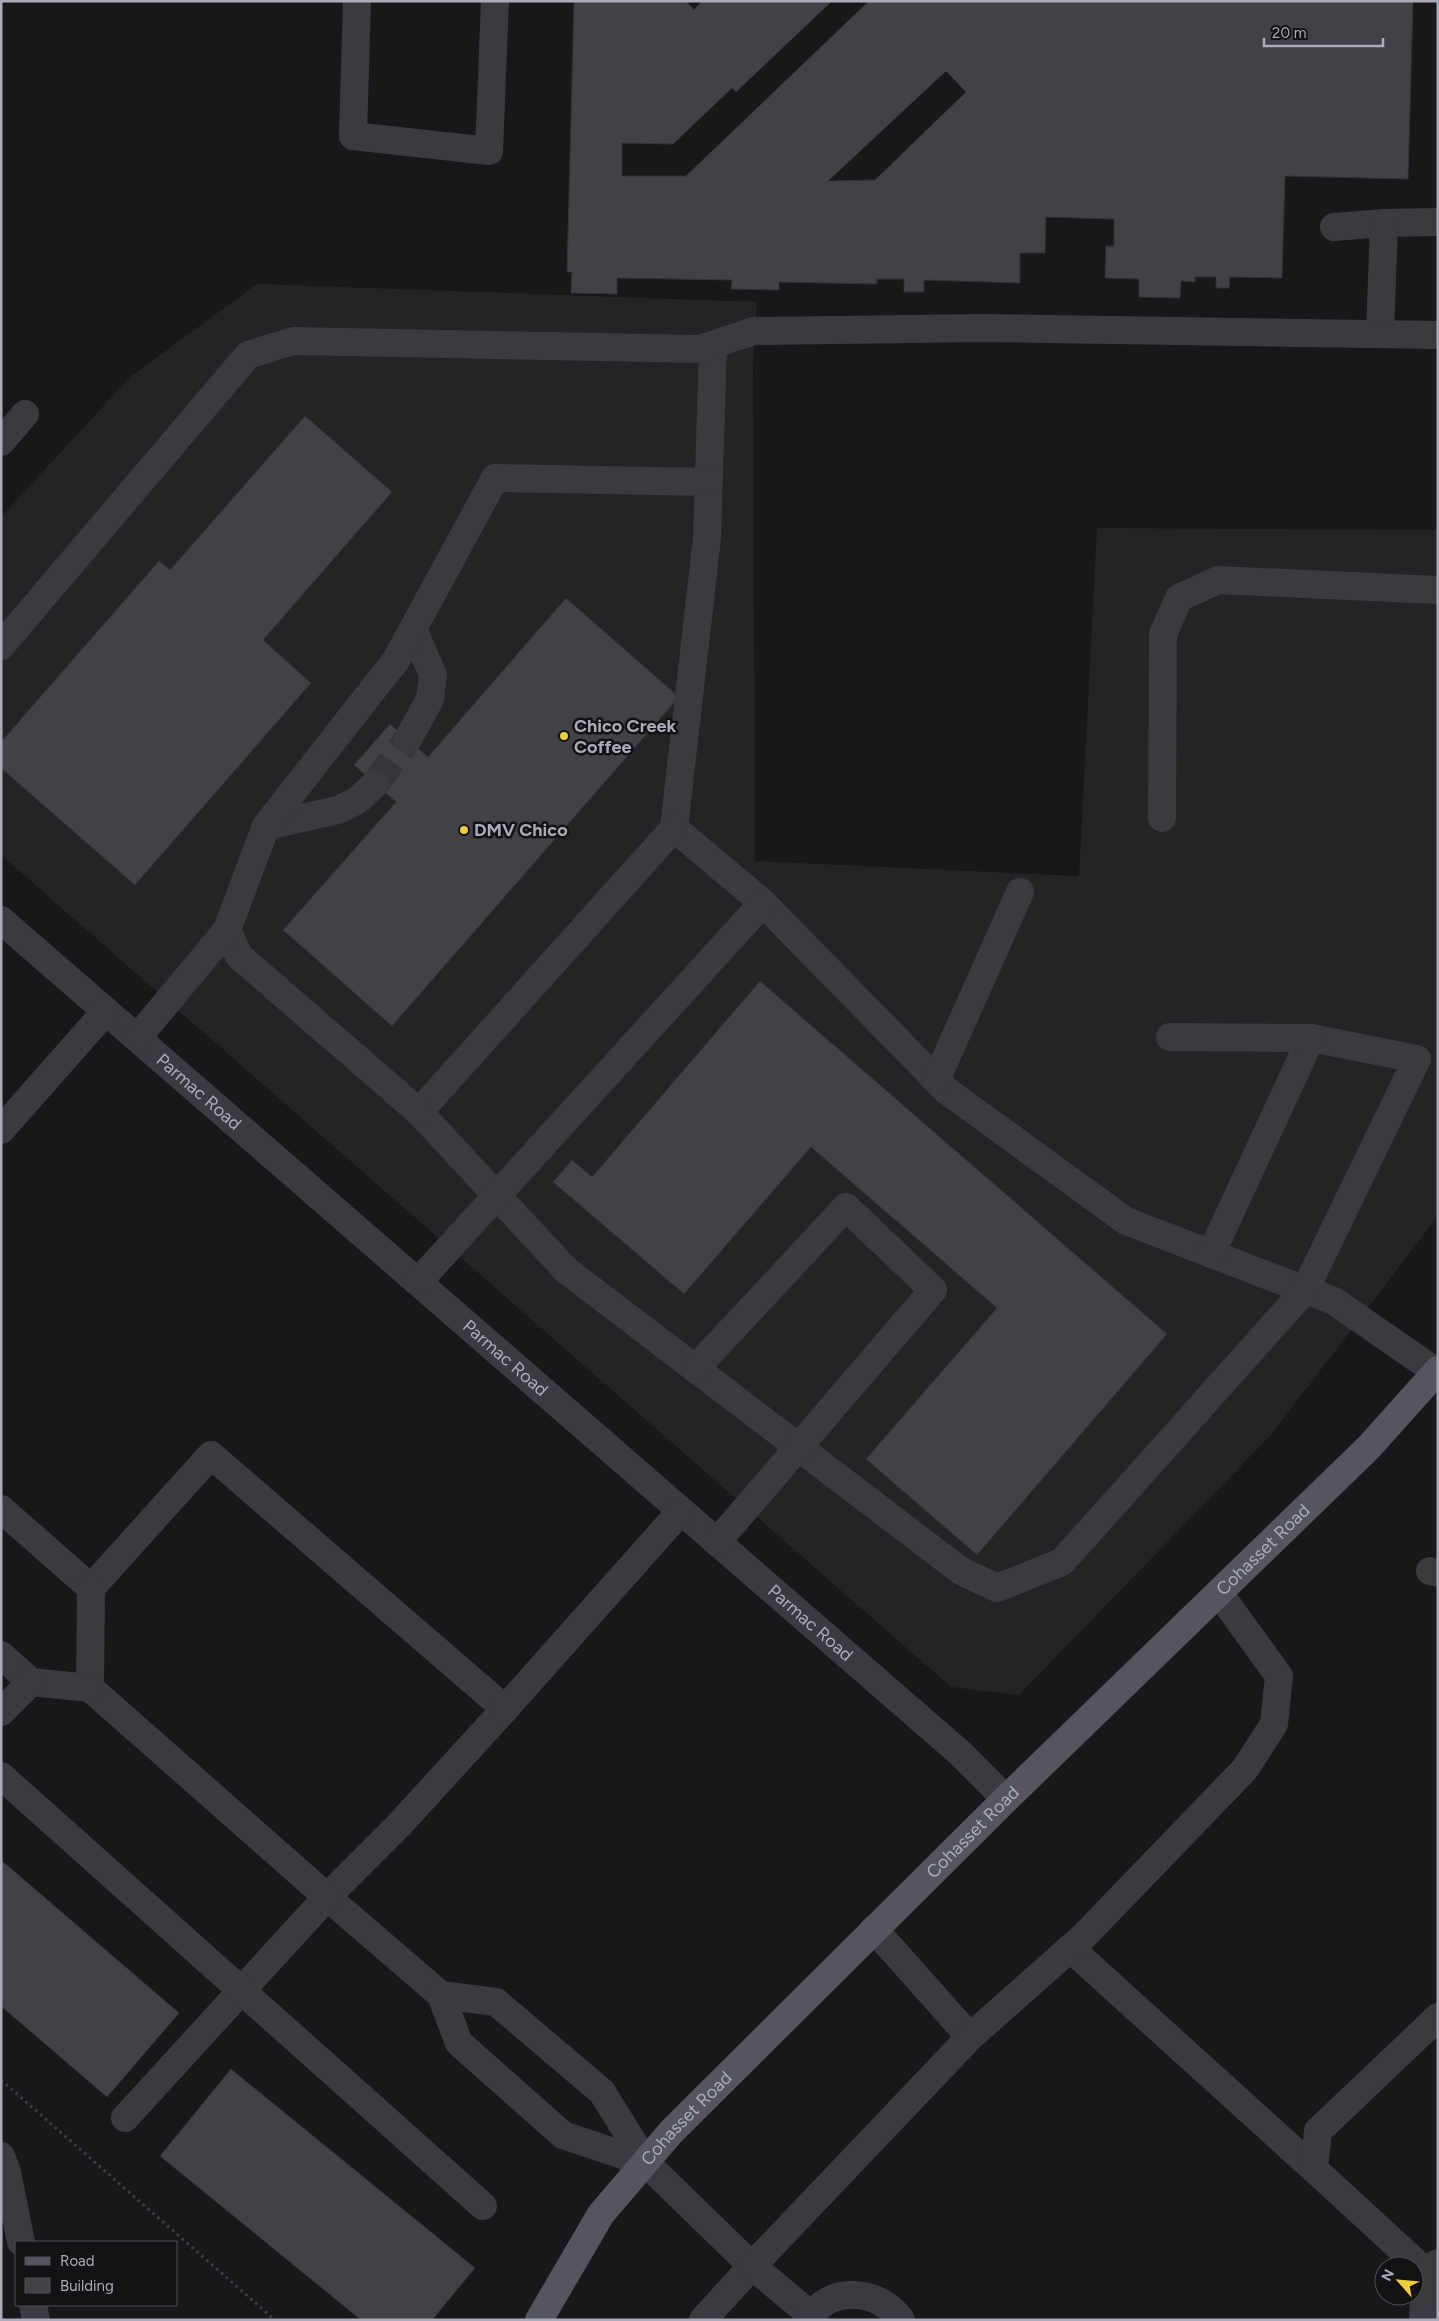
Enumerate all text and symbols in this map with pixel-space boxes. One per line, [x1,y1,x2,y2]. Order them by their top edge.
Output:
scale bar [1264,15,1383,47]
text: 20 m [1272,24,1306,42]
place label: Chico Creek Coffee [574,715,676,758]
marker: Chico Creek Coffee [558,730,570,742]
place label: DMV Chico [474,819,568,841]
marker: DMV Chico [458,824,470,836]
street label: Parmac Road [152,1049,246,1135]
street label: Parmac Road [458,1315,552,1401]
street label: Cohasset Road [1212,1499,1314,1600]
street label: Parmac Road [763,1580,857,1666]
street label: Cohasset Road [922,1781,1024,1883]
street label: Cohasset Road [636,2067,736,2170]
legend [15,2241,178,2306]
text: Road [60,2252,95,2270]
north arrow [1374,2256,1424,2306]
text: N [1378,2267,1398,2284]
text: Building [60,2277,114,2295]

